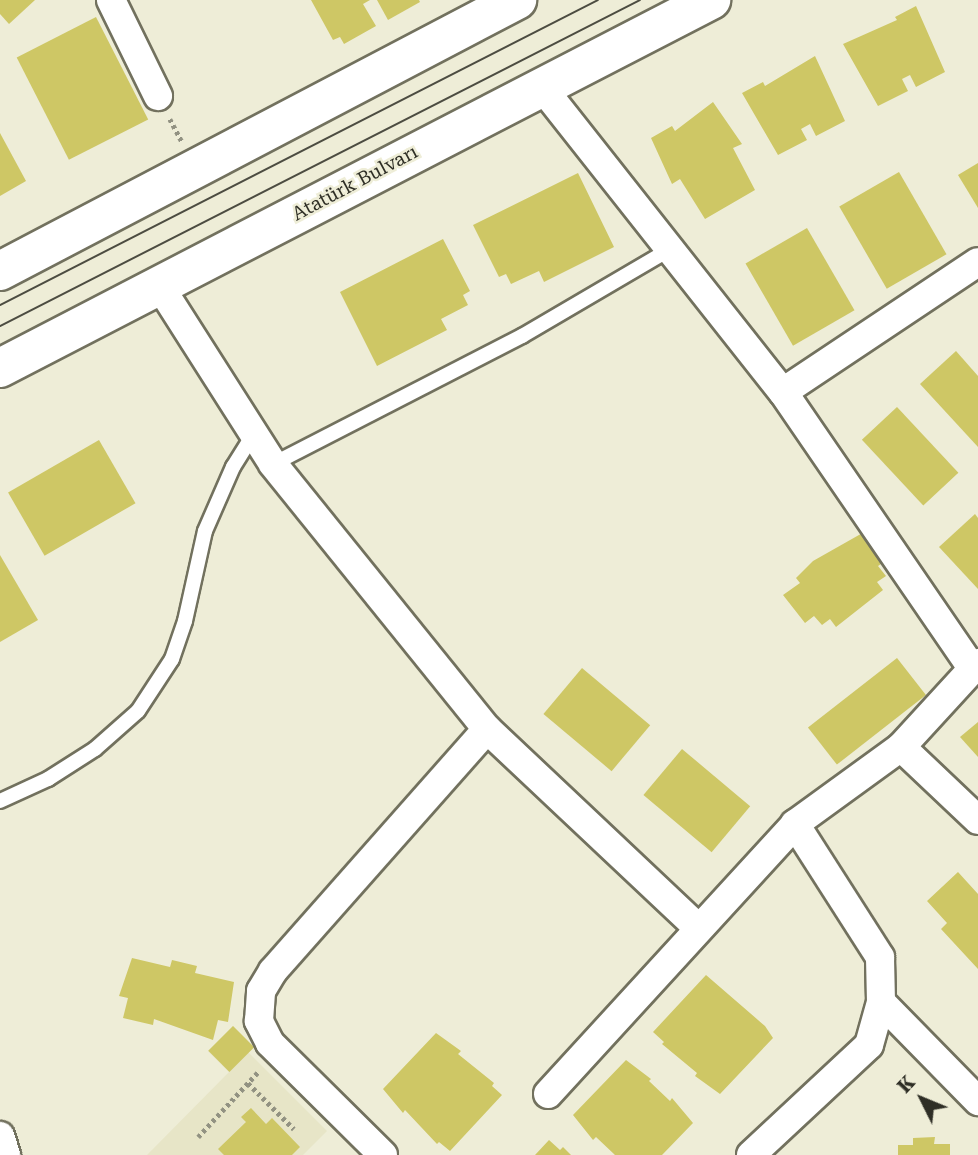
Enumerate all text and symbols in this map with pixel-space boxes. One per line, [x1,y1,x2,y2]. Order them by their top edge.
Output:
street label: Atatürk Bulvarı [288,140,422,226]
north arrow [887,1064,957,1134]
text: K [893,1071,920,1098]

